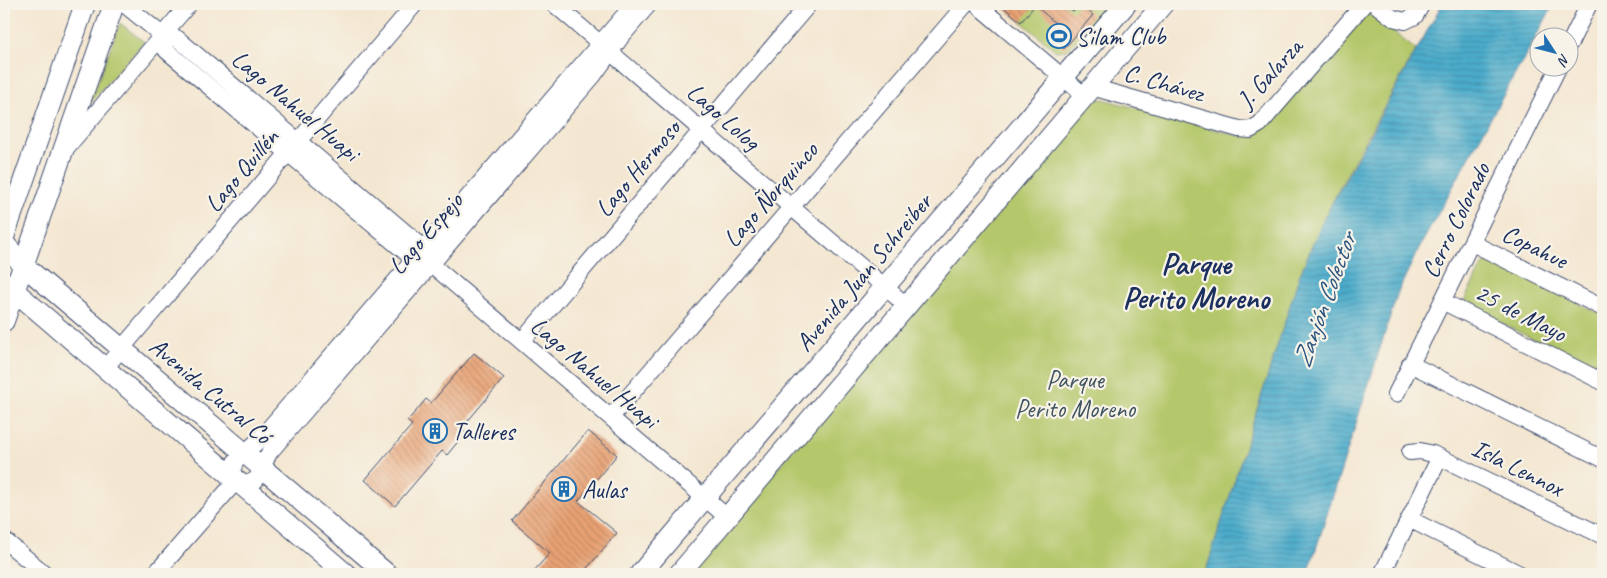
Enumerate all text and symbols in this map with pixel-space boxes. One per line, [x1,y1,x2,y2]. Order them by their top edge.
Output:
place label: Silam Club [1076,21,1167,53]
sports icon: Silam Club [1046,23,1072,49]
north arrow [1530,28,1580,78]
street label: J. Galarza [1229,30,1311,116]
street label: Lago Nahuel Huapi [225,43,368,171]
text: N [1553,51,1574,70]
street label: C. Chávez [1120,56,1209,110]
street label: Lago Lolog [680,76,768,159]
street label: Lago Hermoso [588,111,690,224]
street label: Lago Quillén [198,122,286,219]
street label: Lago Ñorquinco [716,134,826,254]
street label: Cerro Colorado [1414,156,1498,283]
street label: Lago Espejo [381,185,471,281]
street label: Avenida Juan Schreiber [788,185,941,358]
street label: Copahue [1497,217,1574,277]
water label: Zanjón Colector [1285,225,1365,371]
district label: Parque Perito Moreno [1123,245,1271,317]
street label: 25 de Mayo [1470,276,1572,350]
street label: Lago Nahuel Huapi [524,310,667,438]
street label: Avenida Cutral Có [143,330,280,453]
park label: Parque Perito Moreno [1015,364,1136,425]
place label: Talleres [452,416,517,448]
building icon: Talleres [422,418,448,444]
street label: Isla Lennox [1466,432,1571,505]
place label: Aulas [582,474,629,506]
building icon: Aulas [551,476,577,502]

